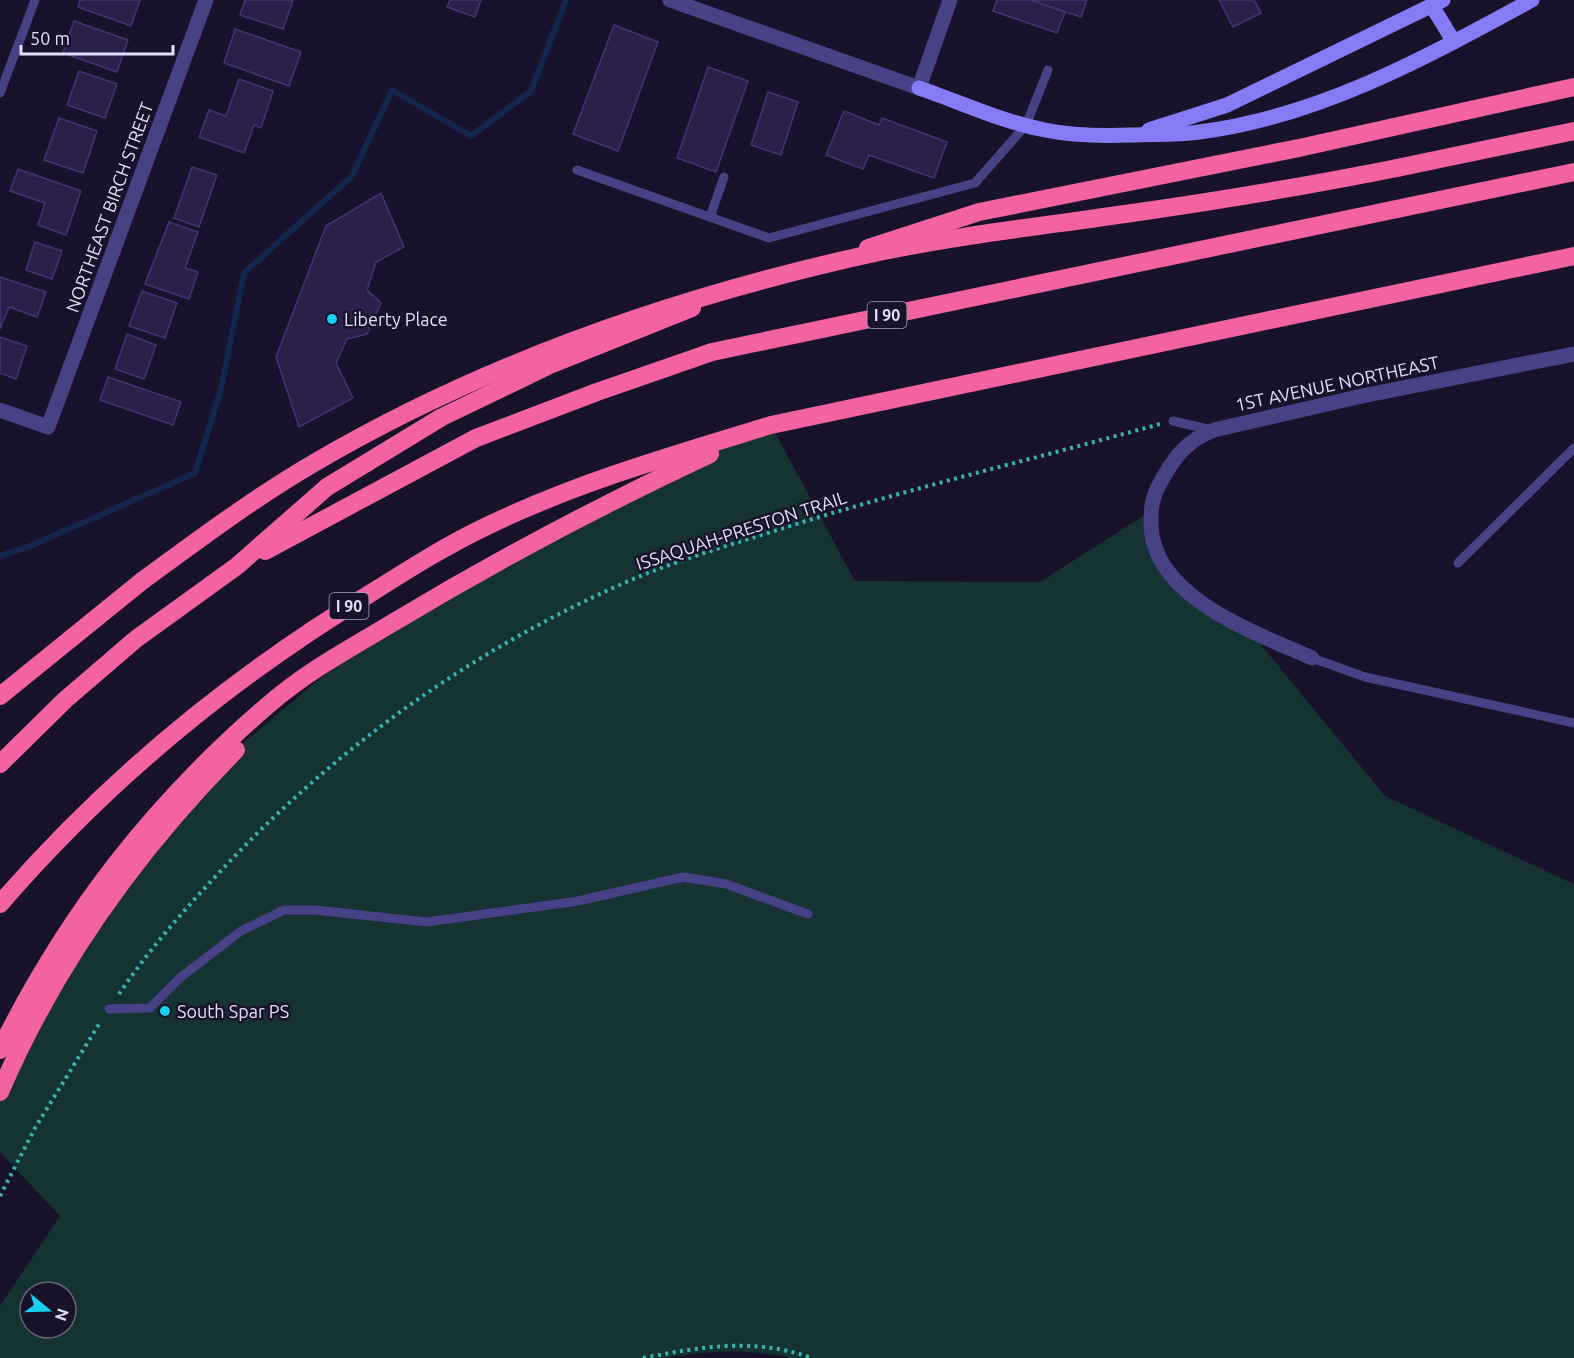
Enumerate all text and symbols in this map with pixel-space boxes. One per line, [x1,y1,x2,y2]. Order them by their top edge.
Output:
scale bar [21,18,172,56]
text: 50 m [30,28,70,48]
street label: NORTHEAST BIRCH STREET [62,99,156,315]
road number: I 90 [868,302,906,328]
place label: Liberty Place [344,309,448,329]
marker: Liberty Place [325,312,339,326]
street label: 1ST AVENUE NORTHEAST [1233,352,1441,414]
street label: ISSAQUAH-PRESTON TRAIL [633,486,849,574]
road number: I 90 [330,593,368,619]
place label: South Spar PS [177,1001,289,1021]
marker: South Spar PS [158,1004,172,1018]
north arrow [18,1280,78,1340]
text: N [52,1306,73,1323]

